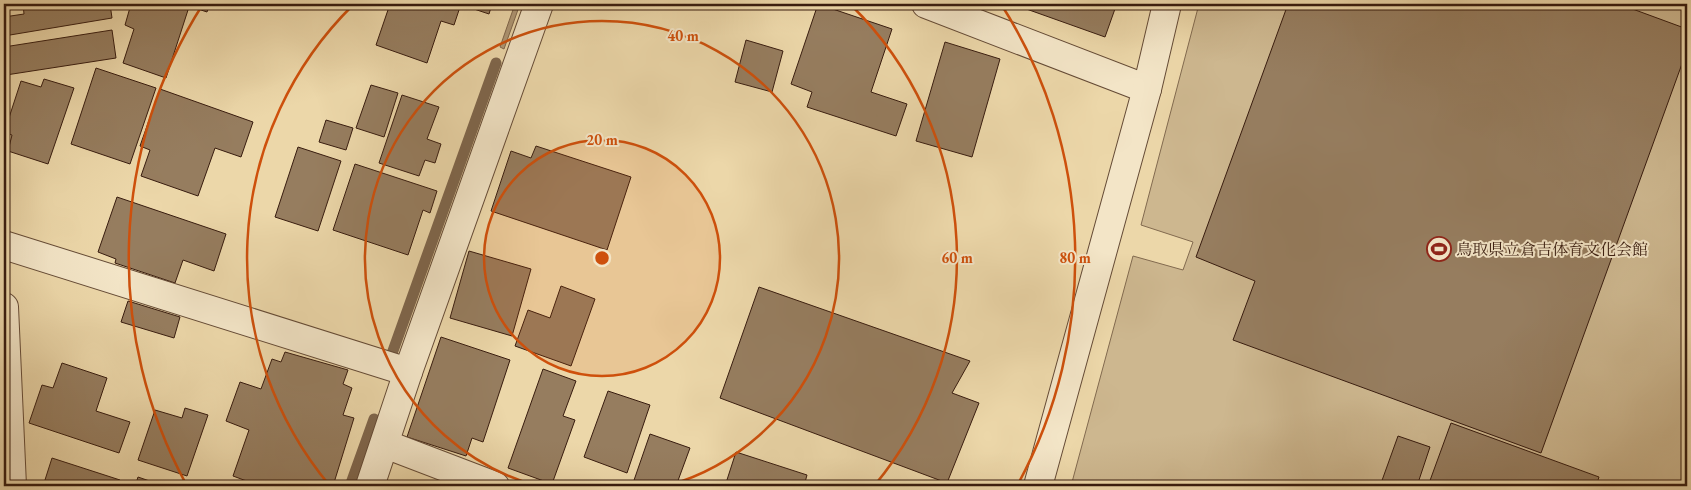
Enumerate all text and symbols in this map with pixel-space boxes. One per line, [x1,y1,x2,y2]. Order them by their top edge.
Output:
text: 40 m [667,26,699,45]
text: 20 m [586,130,618,149]
sports icon: 鳥取県立倉吉体育文化会館 [1426,236,1452,262]
place label: 鳥取県立倉吉体育文化会館 [1456,239,1648,260]
text: 60 m [941,248,973,267]
text: 80 m [1059,248,1091,267]
centre of rings [593,249,611,267]

